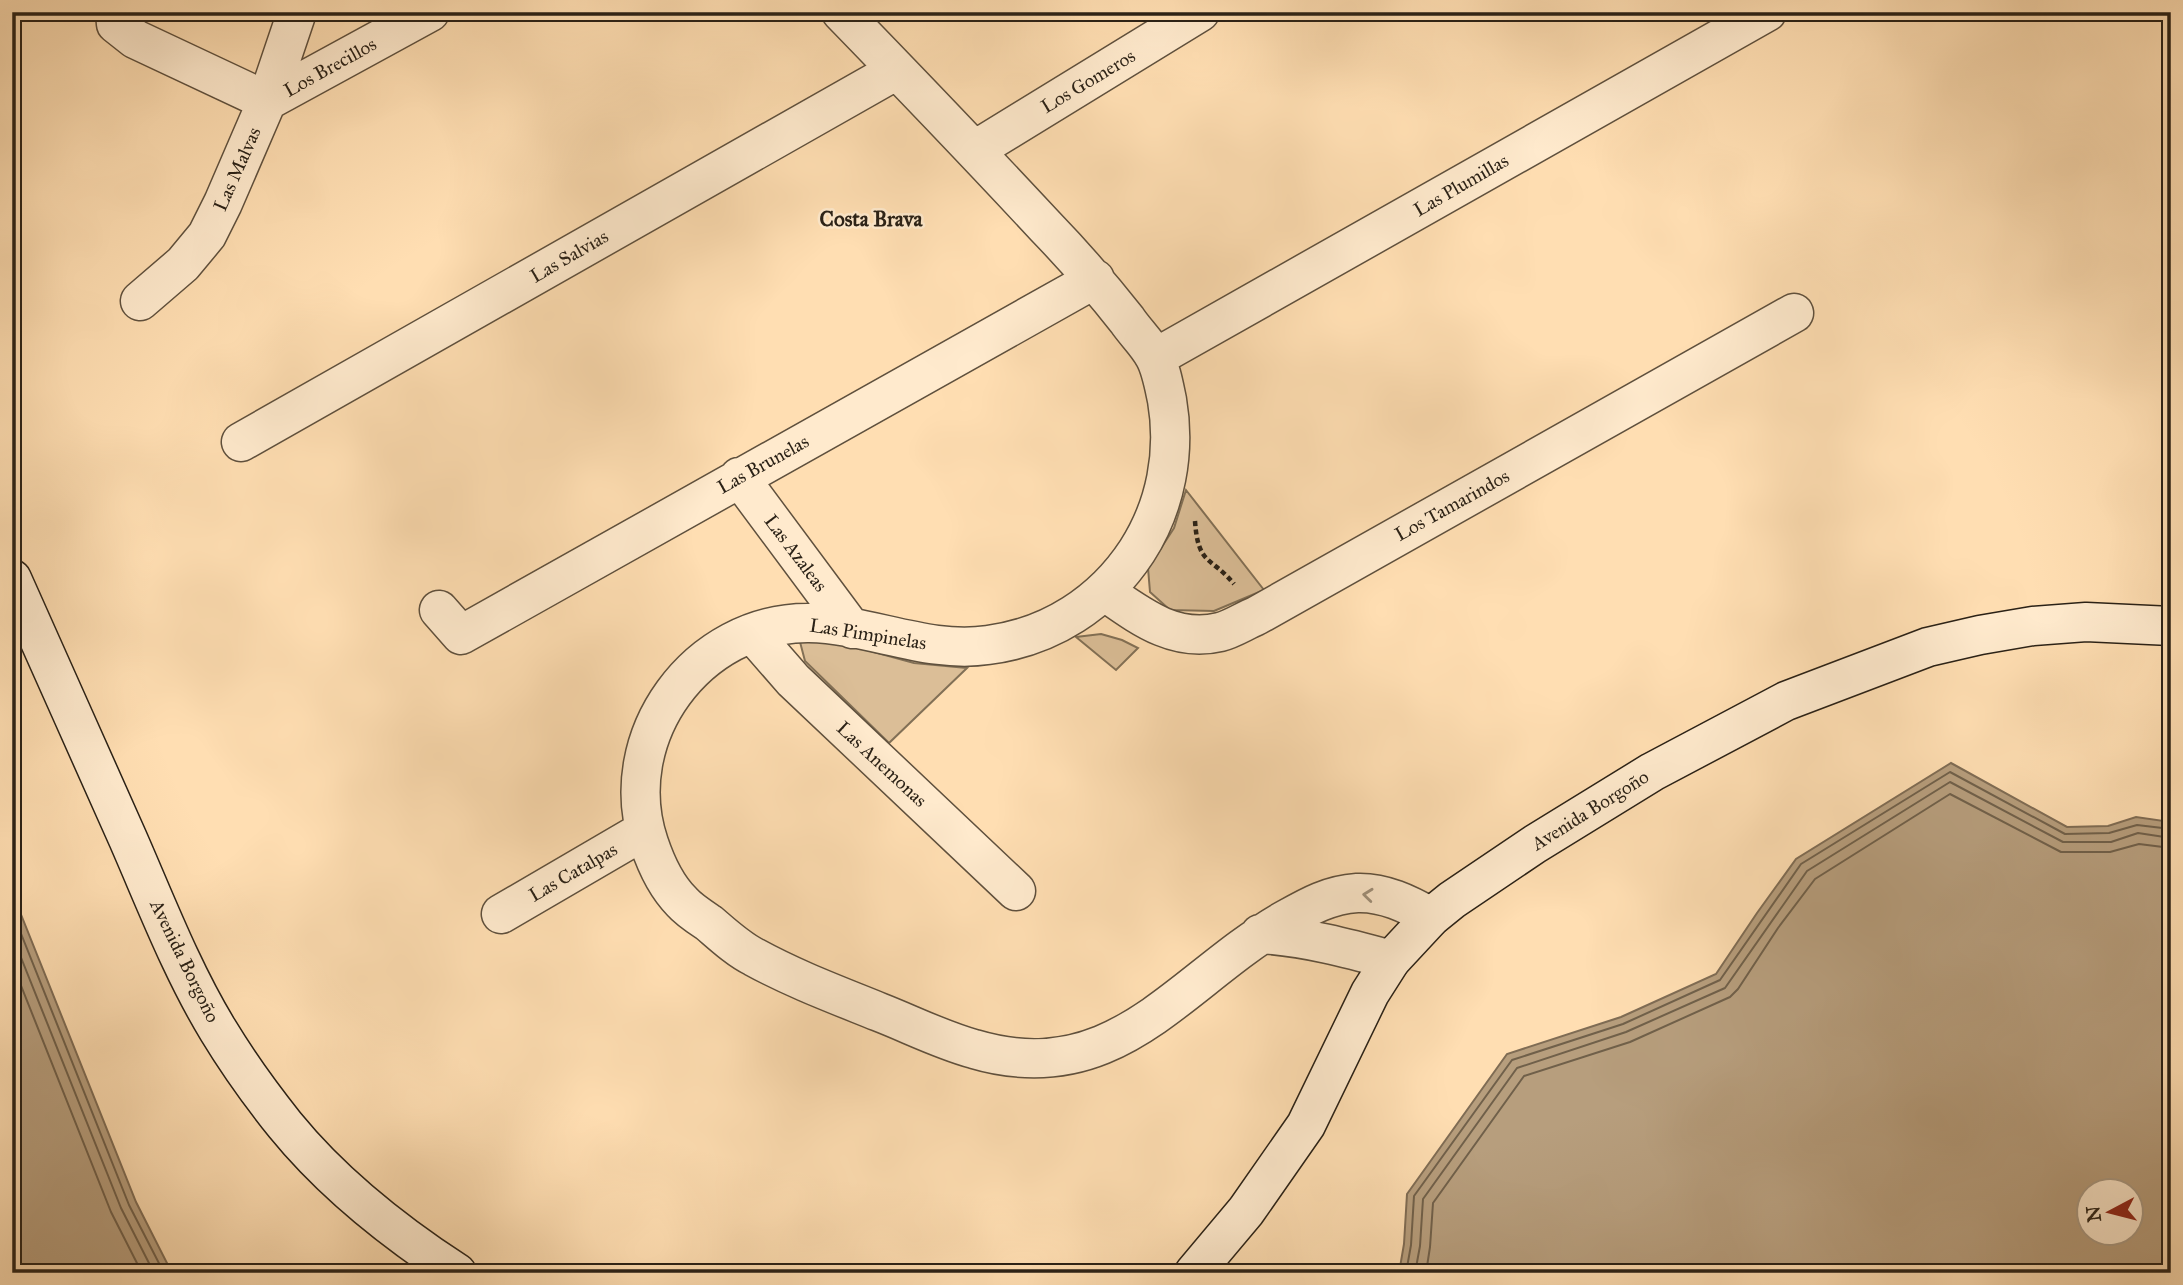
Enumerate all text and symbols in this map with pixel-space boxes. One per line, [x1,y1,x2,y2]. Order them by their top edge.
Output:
street label: Los Brecillos [280,32,380,102]
street label: Los Gomeros [1037,44,1139,118]
street label: Las Malvas [208,123,266,215]
street label: Las Plumillas [1410,149,1513,221]
district label: Costa Brava [820,206,924,232]
street label: Las Salvias [526,224,612,288]
street label: Las Brunelas [713,429,813,499]
street label: Los Tamarindos [1391,464,1513,546]
street label: Las Azaleas [760,510,832,596]
street label: Las Pimpinelas [808,613,928,655]
street label: Las Anemonas [832,716,932,812]
street label: Avenida Borgoño [1526,765,1654,857]
street label: Las Catalpas [525,837,621,907]
one-way arrow [1362,887,1374,902]
street label: Avenida Borgoño [144,895,225,1027]
north arrow [2074,1176,2144,1246]
text: N [2081,1205,2106,1223]

